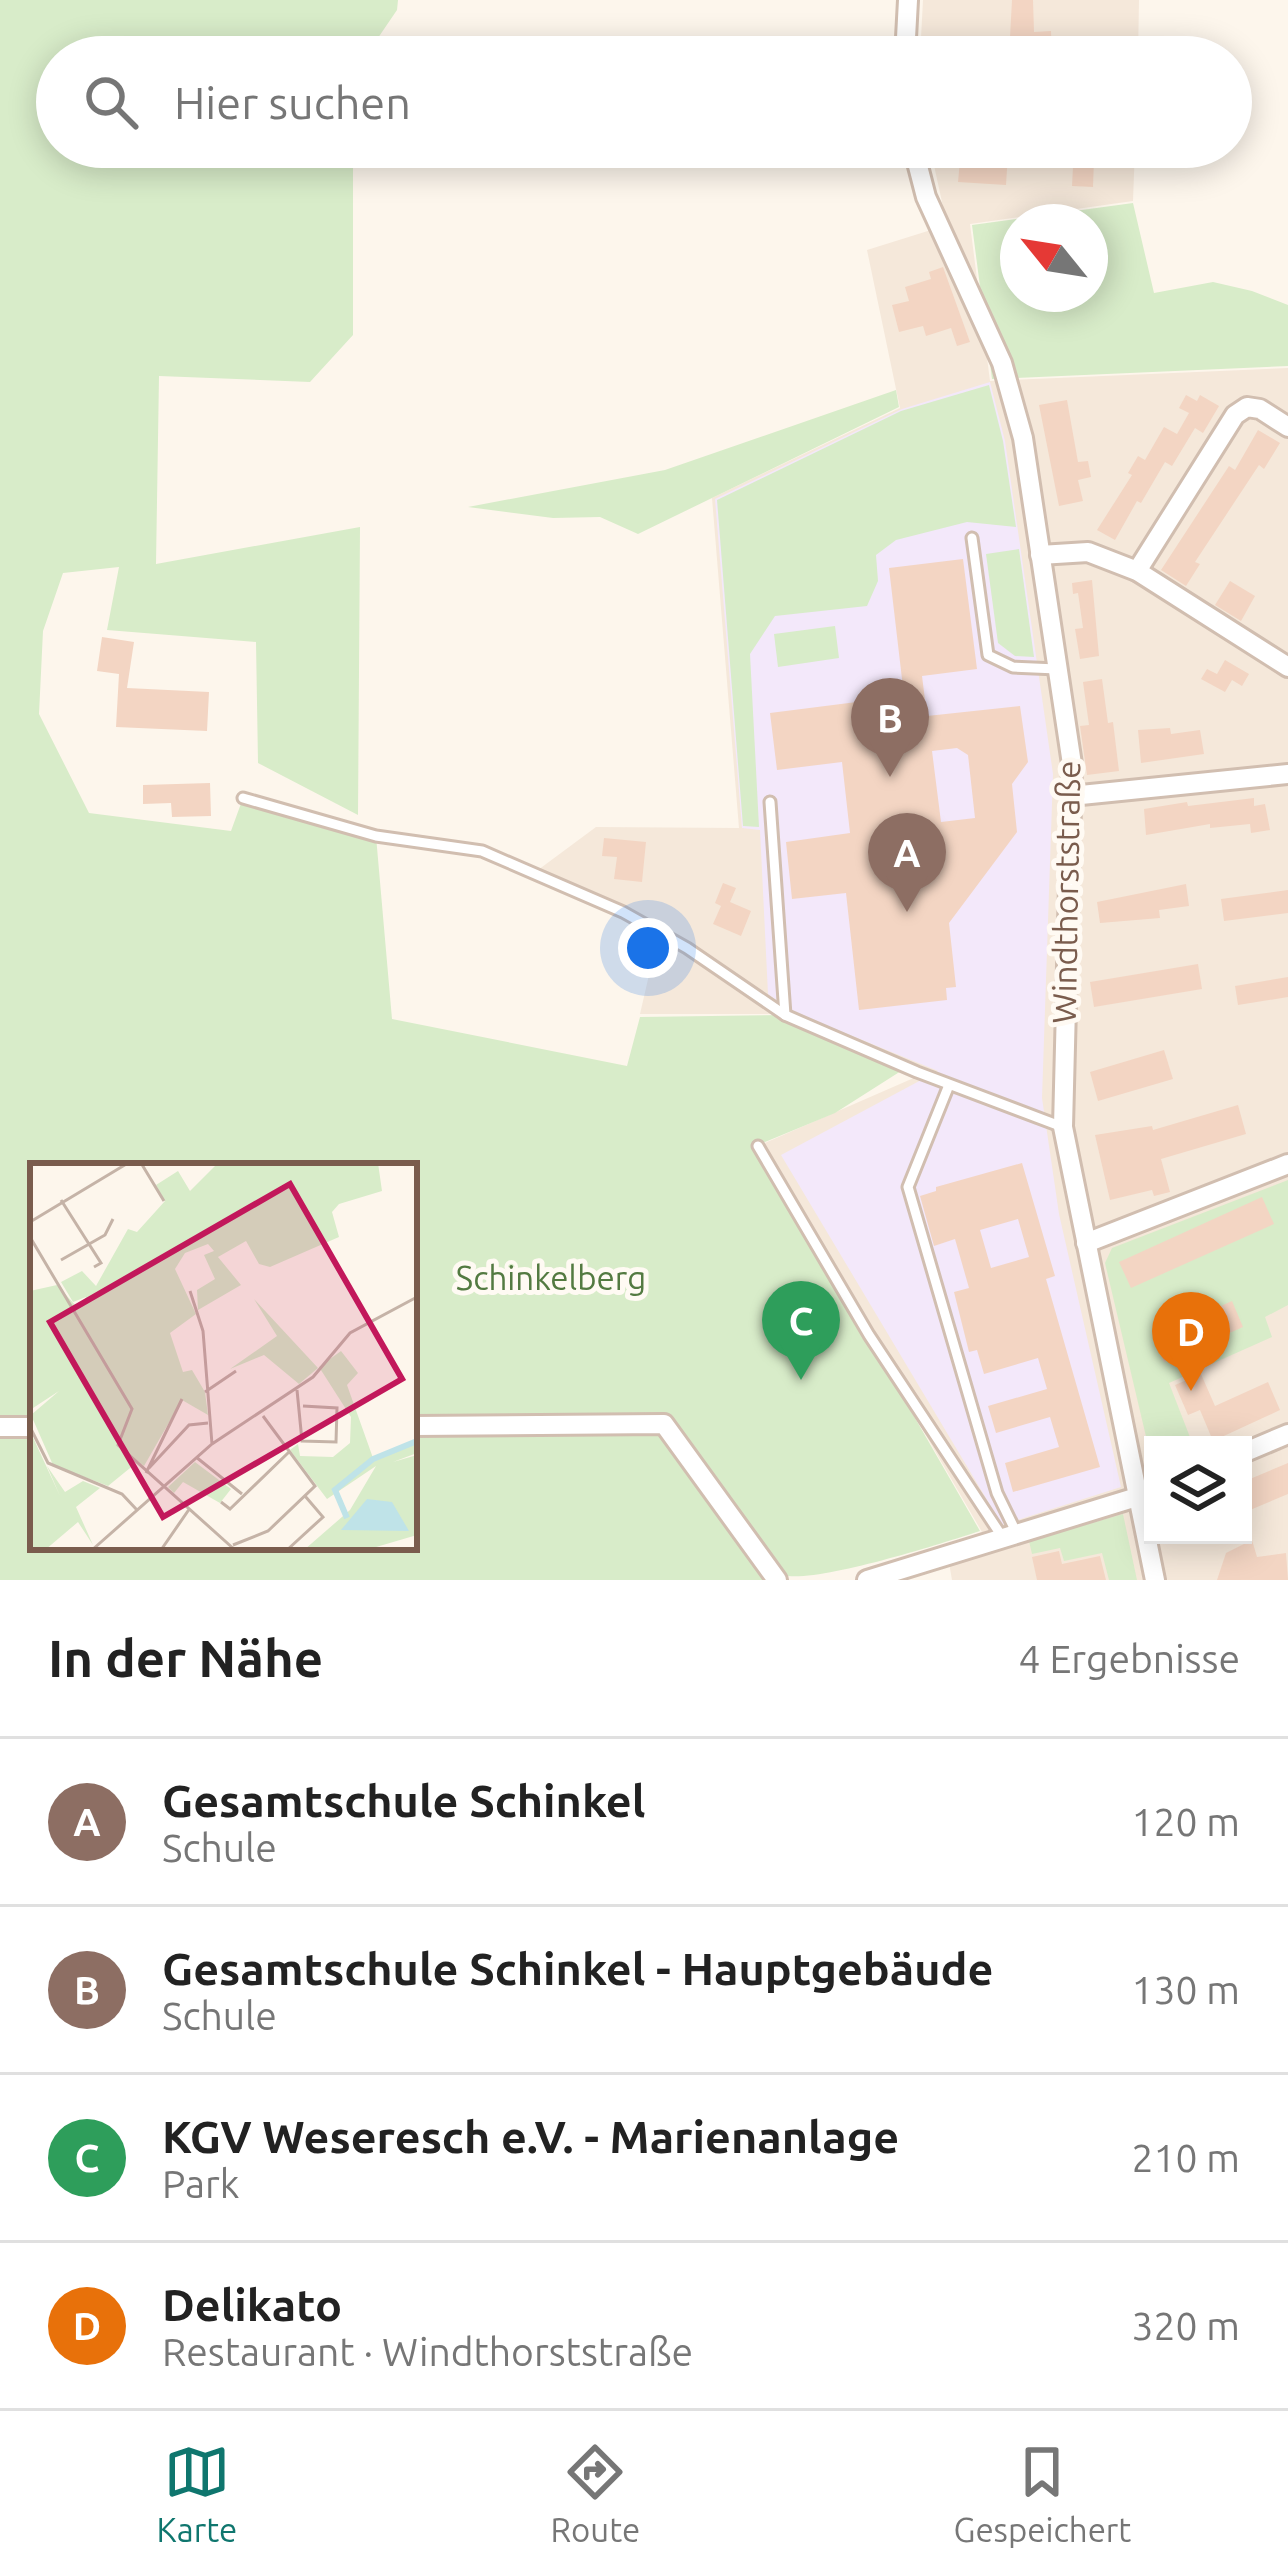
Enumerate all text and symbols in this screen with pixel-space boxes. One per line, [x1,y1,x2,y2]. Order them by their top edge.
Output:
search box [36,36,1252,168]
icon: search [78,69,144,135]
text: Hier suchen [174,77,411,128]
north arrow [1000,204,1108,312]
pin: B [851,678,929,777]
street label: Windthorststraße [1045,760,1086,1024]
pin: A [868,813,946,912]
your location [618,918,678,978]
inset map [30,1163,417,1550]
park label: Schinkelberg [456,1259,646,1296]
pin: C [762,1281,840,1380]
pin: D [1152,1292,1230,1391]
map controls [1144,1436,1252,1544]
button: layers [1144,1436,1252,1544]
text: In der Nähe [48,1629,323,1687]
text: 4 Ergebnisse [1019,1637,1240,1680]
text: Gesamtschule Schinkel [162,1775,645,1826]
text: A [73,1800,101,1843]
text: 120 m [1131,1800,1240,1843]
text: Schule [162,1826,277,1869]
text: Gesamtschule Schinkel - Hauptgebäude [162,1943,993,1994]
text: B [74,1968,100,2011]
text: 130 m [1131,1968,1240,2011]
text: Schule [162,1994,277,2037]
text: KGV Weseresch e.V. - Marienanlage [162,2111,899,2162]
text: C [75,2136,99,2179]
text: 210 m [1131,2136,1240,2179]
text: Park [162,2162,240,2205]
text: Delikato [162,2279,342,2330]
text: D [73,2304,101,2347]
text: 320 m [1131,2304,1240,2347]
text: Restaurant · Windthorststraße [162,2330,693,2373]
tab: Karte [157,2439,237,2548]
tab: Route [551,2439,640,2548]
tab: Gespeichert [954,2439,1131,2548]

